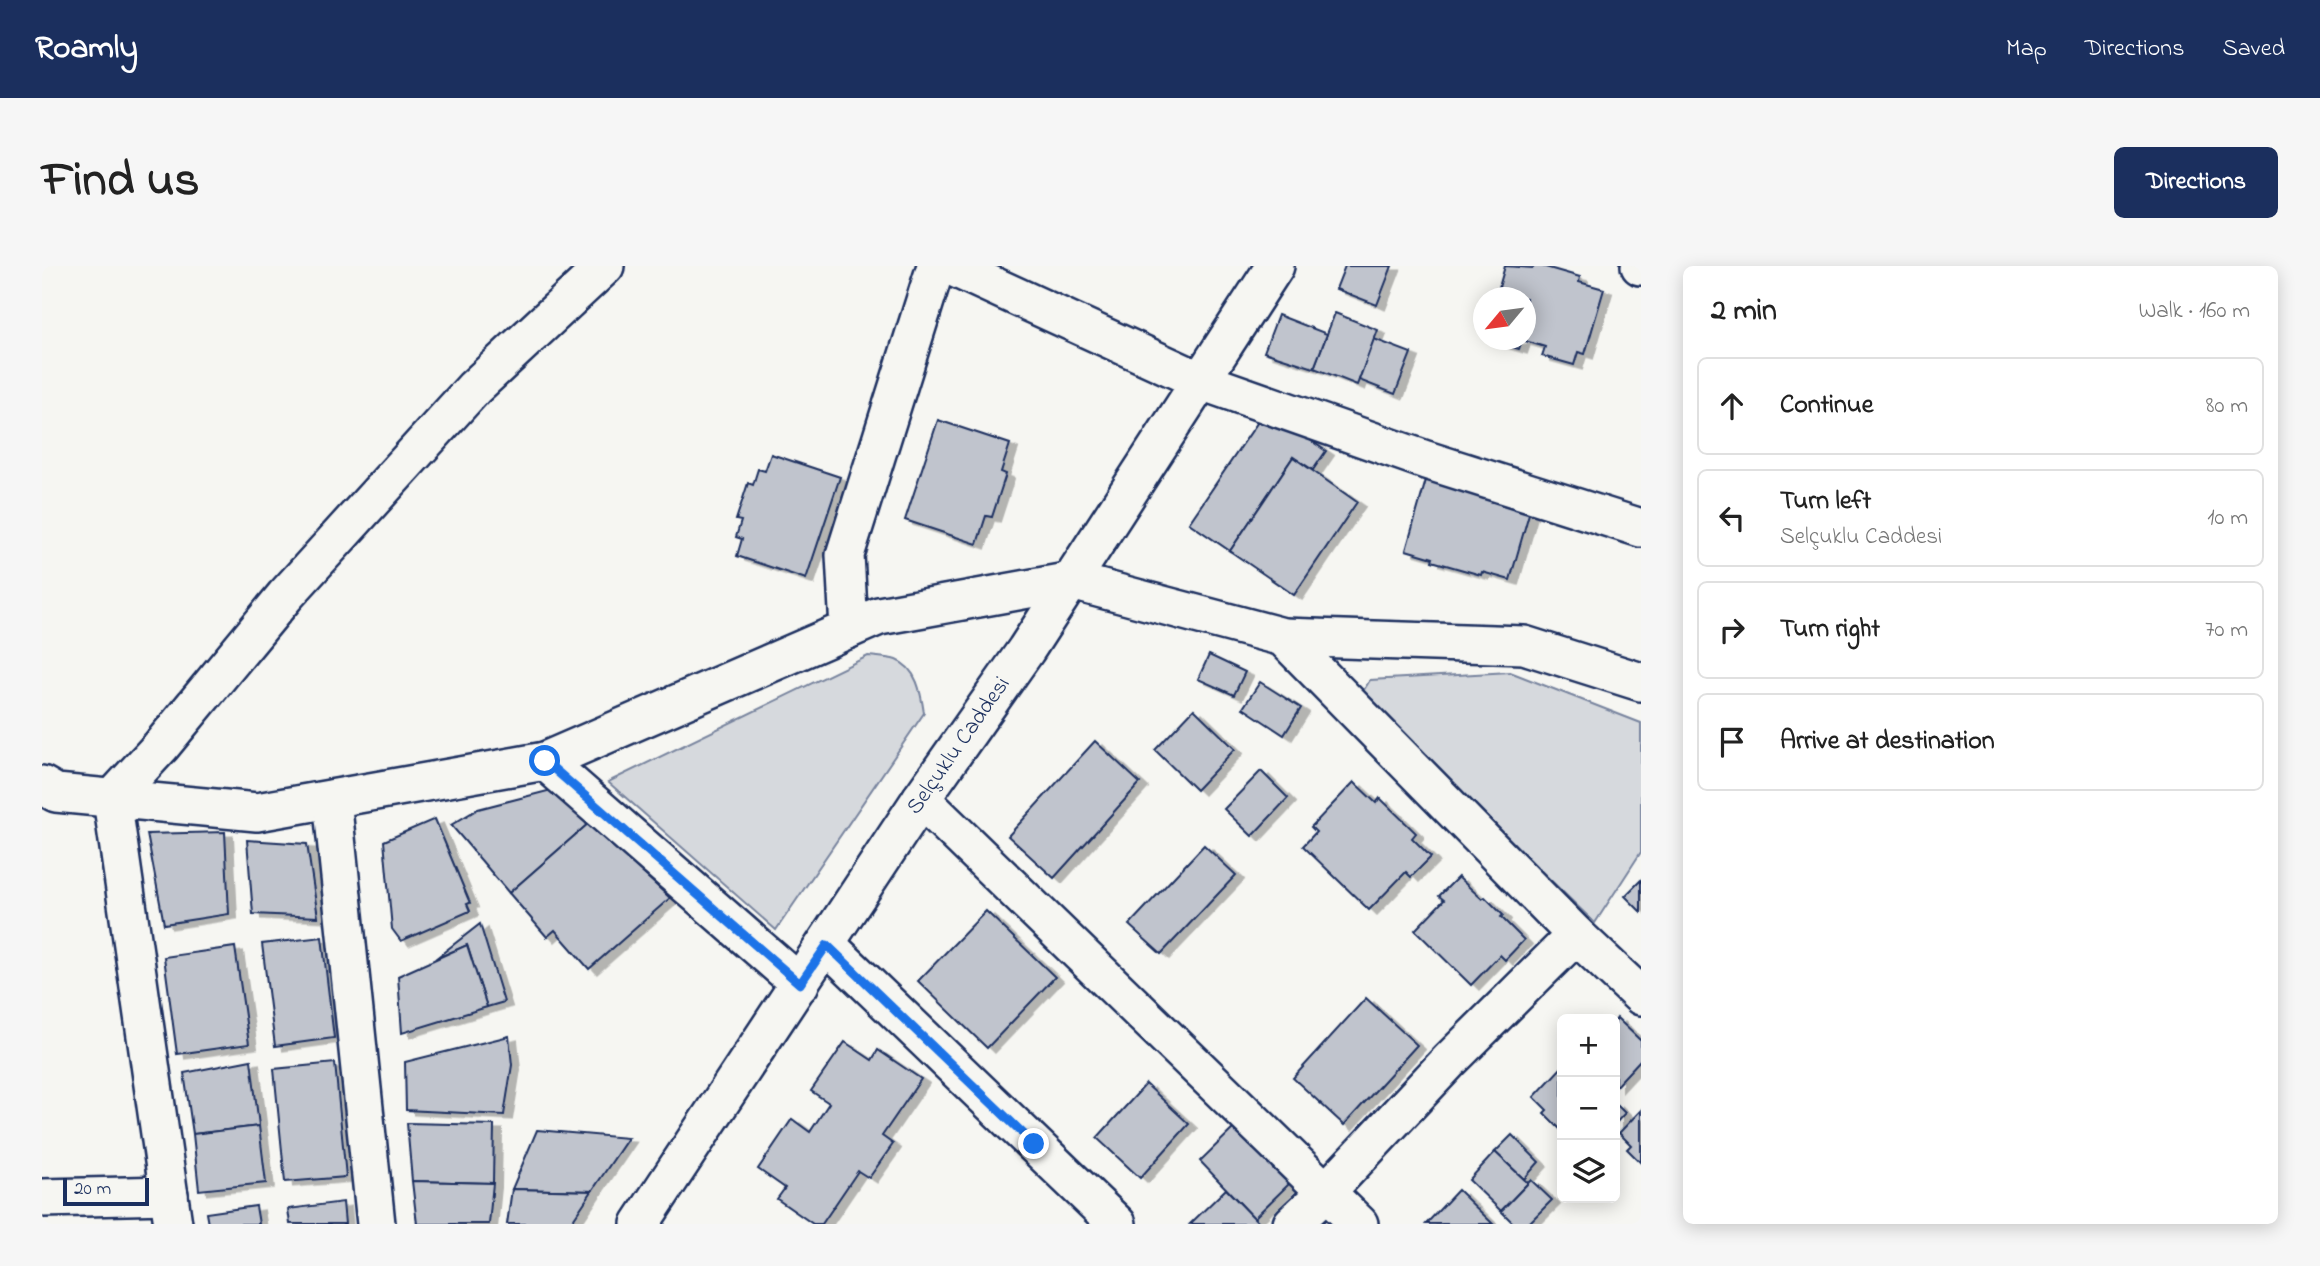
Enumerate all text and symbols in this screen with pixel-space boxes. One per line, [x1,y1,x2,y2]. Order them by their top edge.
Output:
text: Roamly [35,25,138,73]
text: Map [2006,32,2047,67]
text: Directions [2085,32,2184,67]
text: Saved [2222,32,2285,67]
text: Find us [42,146,199,218]
button: Directions [2114,147,2278,218]
north arrow [1473,287,1536,350]
text: 2 min [1711,290,1777,334]
text: Walk · 160 m [2138,295,2250,328]
icon: ahead [1713,387,1751,425]
text: Continue [1780,387,1873,425]
text: 80 m [2206,390,2248,423]
text: Turn left [1780,483,1871,521]
icon: left [1713,499,1751,537]
text: 10 m [2207,502,2248,535]
text: Selçuklu Caddesi [1780,521,1942,554]
icon: right [1713,611,1751,649]
text: Turn right [1780,611,1880,649]
text: 70 m [2205,614,2248,647]
street label: Selçuklu Caddesi [899,670,1019,822]
icon: arrive [1713,723,1751,761]
text: Arrive at destination [1780,723,1995,761]
route start [529,745,560,776]
map controls [1557,1014,1620,1203]
button: + [1557,1014,1620,1077]
button: − [1557,1077,1620,1140]
route end [1018,1128,1049,1159]
button: layers [1557,1140,1620,1203]
scale bar [63,1175,149,1207]
text: 20 m [74,1176,111,1203]

